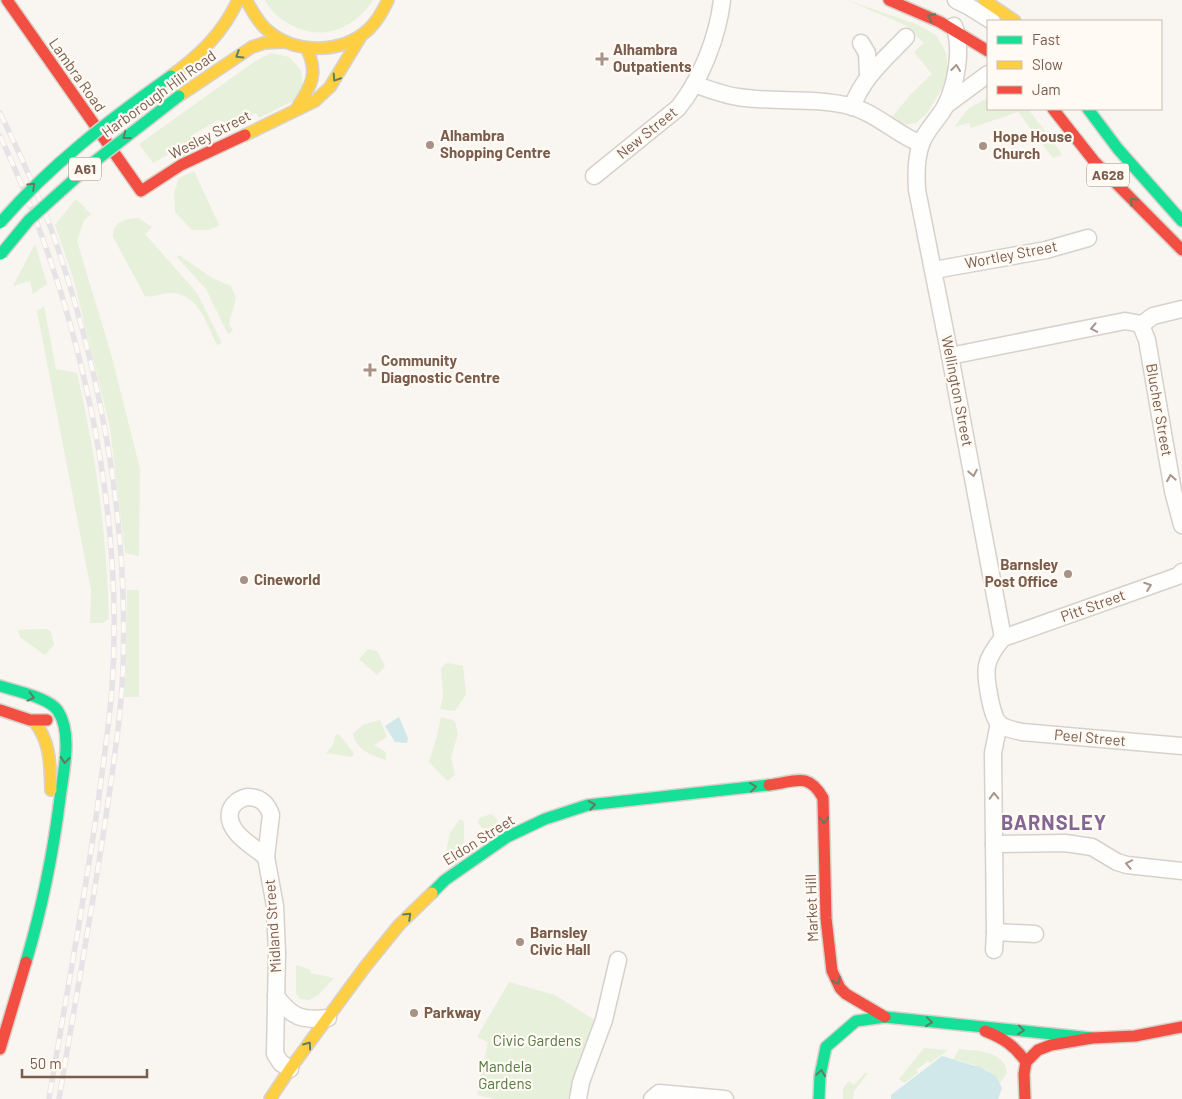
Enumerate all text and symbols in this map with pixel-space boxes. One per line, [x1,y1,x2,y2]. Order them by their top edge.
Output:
one-way arrow [927,13,936,23]
legend [987,20,1162,110]
text: Fast [1032,30,1060,48]
street label: Lambra Road [46,34,110,115]
place label: Alhambra Outpatients [613,40,692,75]
street label: Harborough Hill Road [98,46,219,141]
one-way arrow [235,49,244,58]
marker: Alhambra Outpatients [595,52,609,66]
text: Slow [1032,55,1063,73]
one-way arrow [950,63,961,71]
one-way arrow [333,72,342,82]
text: Jam [1032,80,1061,98]
street label: New Street [612,102,680,162]
street label: Wesley Street [166,106,254,162]
place label: Alhambra Shopping Centre [440,126,551,161]
place label: Hope House Church [993,127,1072,162]
one-way arrow [123,131,132,139]
marker: Alhambra Shopping Centre [424,139,436,151]
marker: Hope House Church [977,140,989,152]
road number: A61 [69,157,101,180]
road number: A628 [1087,164,1129,186]
one-way arrow [27,183,36,192]
one-way arrow [1130,198,1139,207]
street label: Wortley Street [963,236,1059,272]
one-way arrow [1090,322,1098,332]
street label: Wellington Street [938,334,978,448]
place label: Community Diagnostic Centre [381,351,500,386]
street label: Blucher Street [1143,362,1177,458]
marker: Community Diagnostic Centre [363,363,377,377]
one-way arrow [967,469,977,477]
one-way arrow [1166,473,1176,482]
place label: Barnsley Post Office [985,555,1058,590]
marker: Barnsley Post Office [1062,568,1074,580]
place label: Cineworld [254,570,320,588]
marker: Cineworld [238,574,250,586]
one-way arrow [1143,582,1151,592]
street label: Pitt Street [1058,585,1127,625]
one-way arrow [27,691,36,702]
street label: Peel Street [1053,725,1127,749]
one-way arrow [60,756,71,764]
one-way arrow [750,782,758,793]
one-way arrow [989,791,999,799]
one-way arrow [587,801,596,811]
street label: Eldon Street [439,810,518,868]
district label: BARNSLEY [1001,810,1107,834]
one-way arrow [819,816,829,824]
one-way arrow [1125,860,1134,870]
street label: Market Hill [801,874,821,942]
street label: Midland Street [260,879,284,974]
one-way arrow [402,913,411,922]
place label: Barnsley Civic Hall [530,923,590,958]
marker: Barnsley Civic Hall [514,936,526,948]
one-way arrow [831,976,841,985]
place label: Parkway [424,1003,482,1021]
marker: Parkway [408,1007,420,1019]
one-way arrow [925,1016,933,1027]
one-way arrow [1018,1024,1026,1035]
park label: Civic Gardens [493,1031,581,1049]
one-way arrow [302,1041,311,1051]
scale bar [22,1046,148,1078]
text: 50 m [30,1054,62,1072]
park label: Mandela Gardens [478,1057,532,1092]
one-way arrow [816,1069,826,1077]

